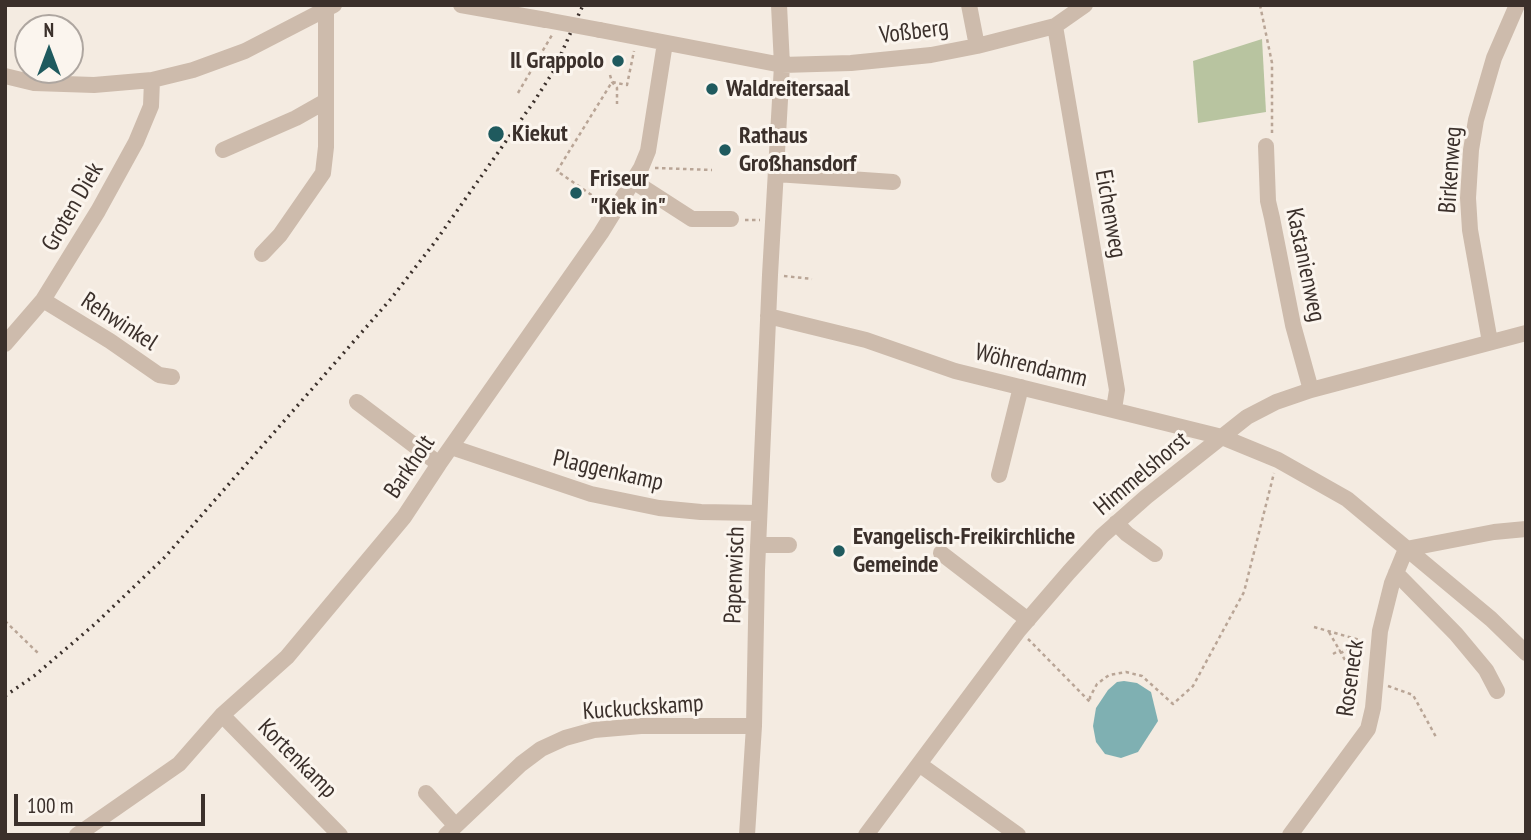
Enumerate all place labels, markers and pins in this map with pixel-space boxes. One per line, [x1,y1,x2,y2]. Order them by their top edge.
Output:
place label: Il Grappolo [510,47,604,75]
marker: Il Grappolo [610,53,626,69]
place label: Waldreitersaal [726,75,850,103]
marker: Waldreitersaal [704,81,720,97]
place label: Kiekut [512,120,568,148]
place label: Rathaus Großhansdorf [739,122,856,178]
marker: Kiekut [486,124,506,144]
marker: Rathaus Großhansdorf [717,142,733,158]
place label: Friseur "Kiek in" [590,165,666,221]
marker: Friseur "Kiek in" [568,185,584,201]
place label: Evangelisch-Freikirchliche Gemeinde [853,523,1075,579]
marker: Evangelisch-Freikirchliche Gemeinde [831,543,847,559]

